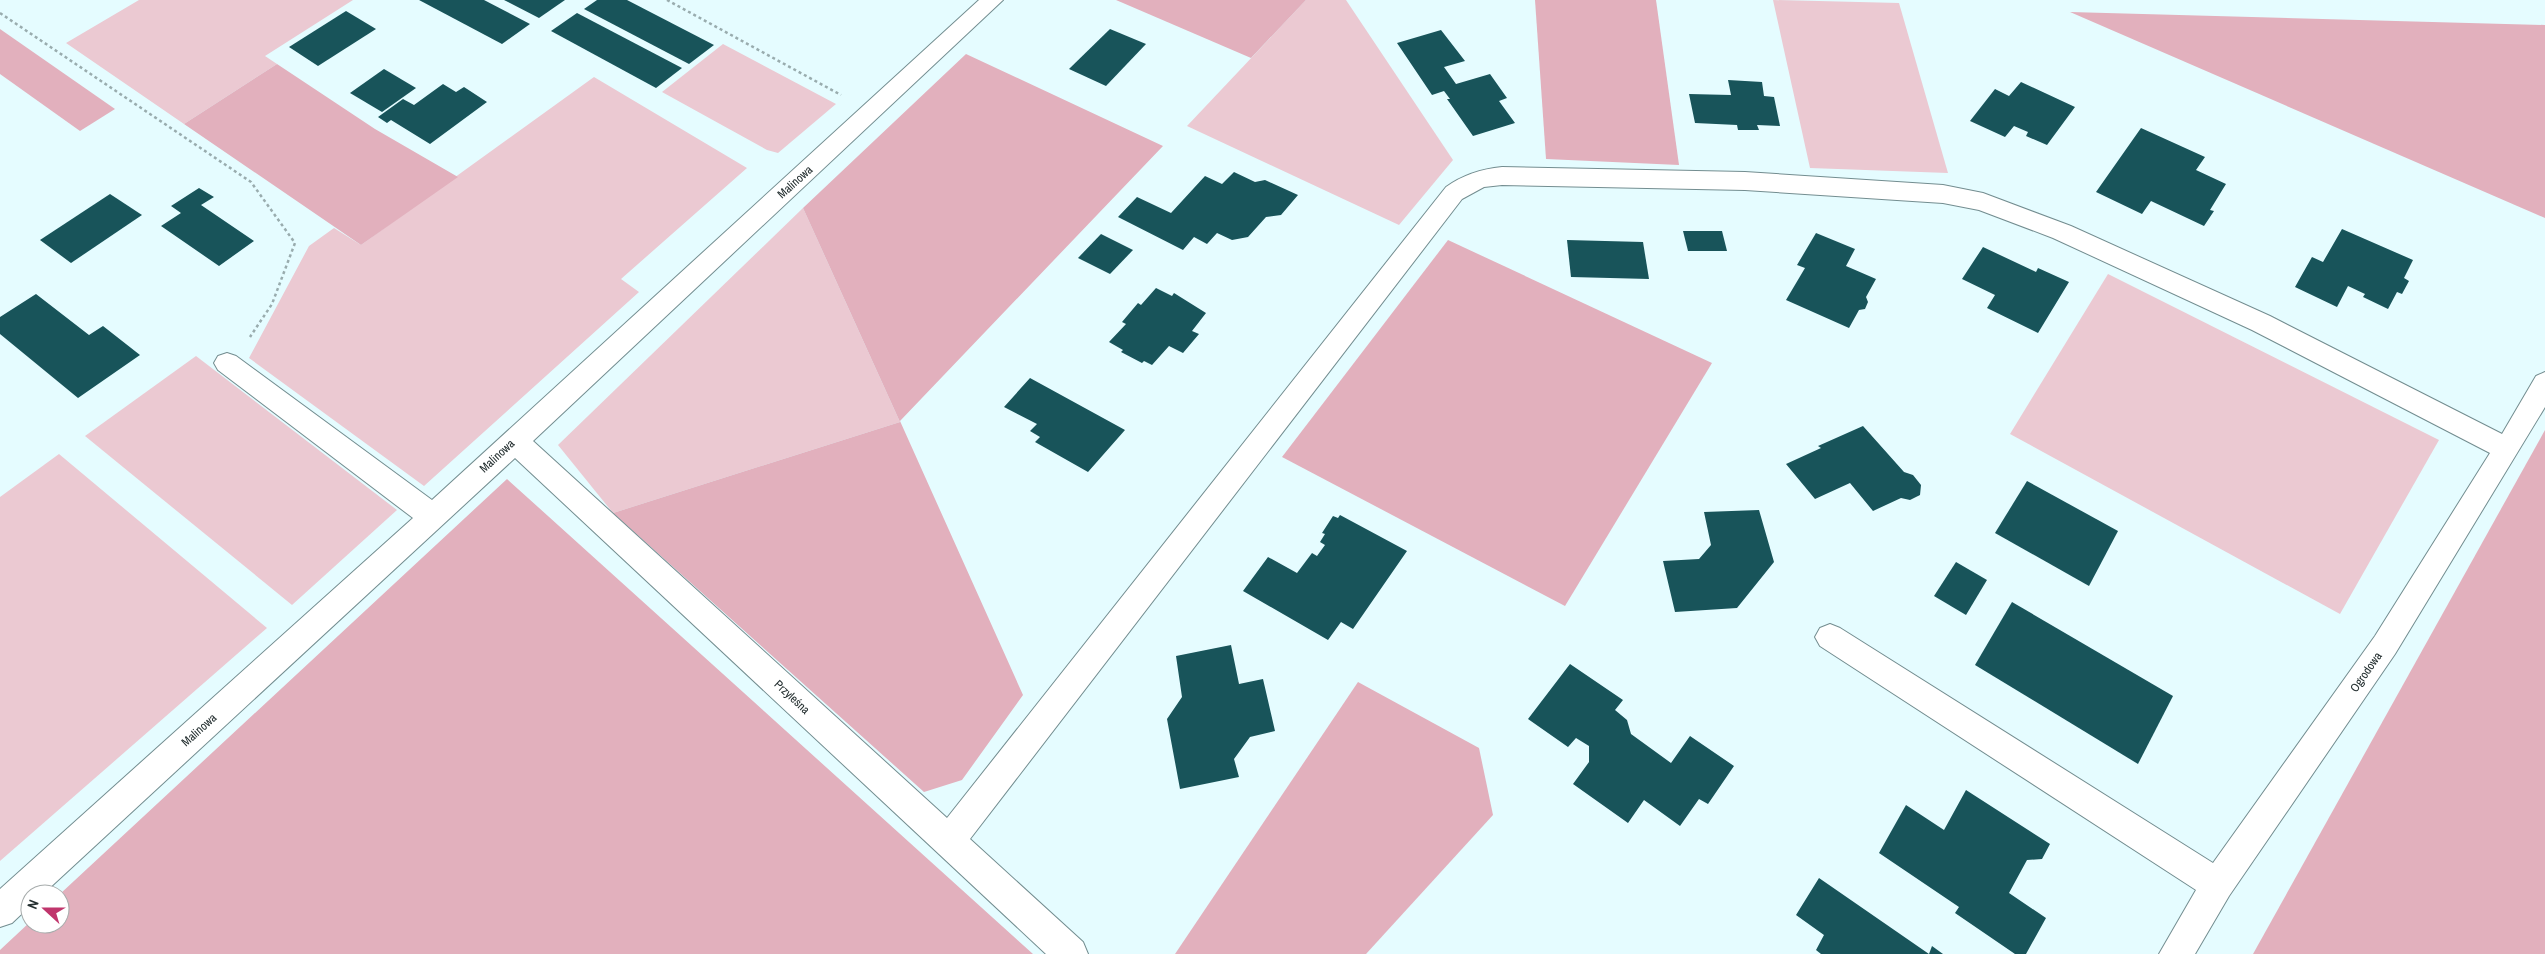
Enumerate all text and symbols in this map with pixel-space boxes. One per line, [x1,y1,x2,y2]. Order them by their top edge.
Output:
street label: Malinowa [774,162,816,202]
street label: Malinowa [476,435,518,476]
street label: Ogrodowa [2346,648,2386,695]
street label: Przyleśna [771,676,814,718]
street label: Malinowa [178,710,220,750]
north arrow [20,884,70,934]
text: N [23,897,43,911]

